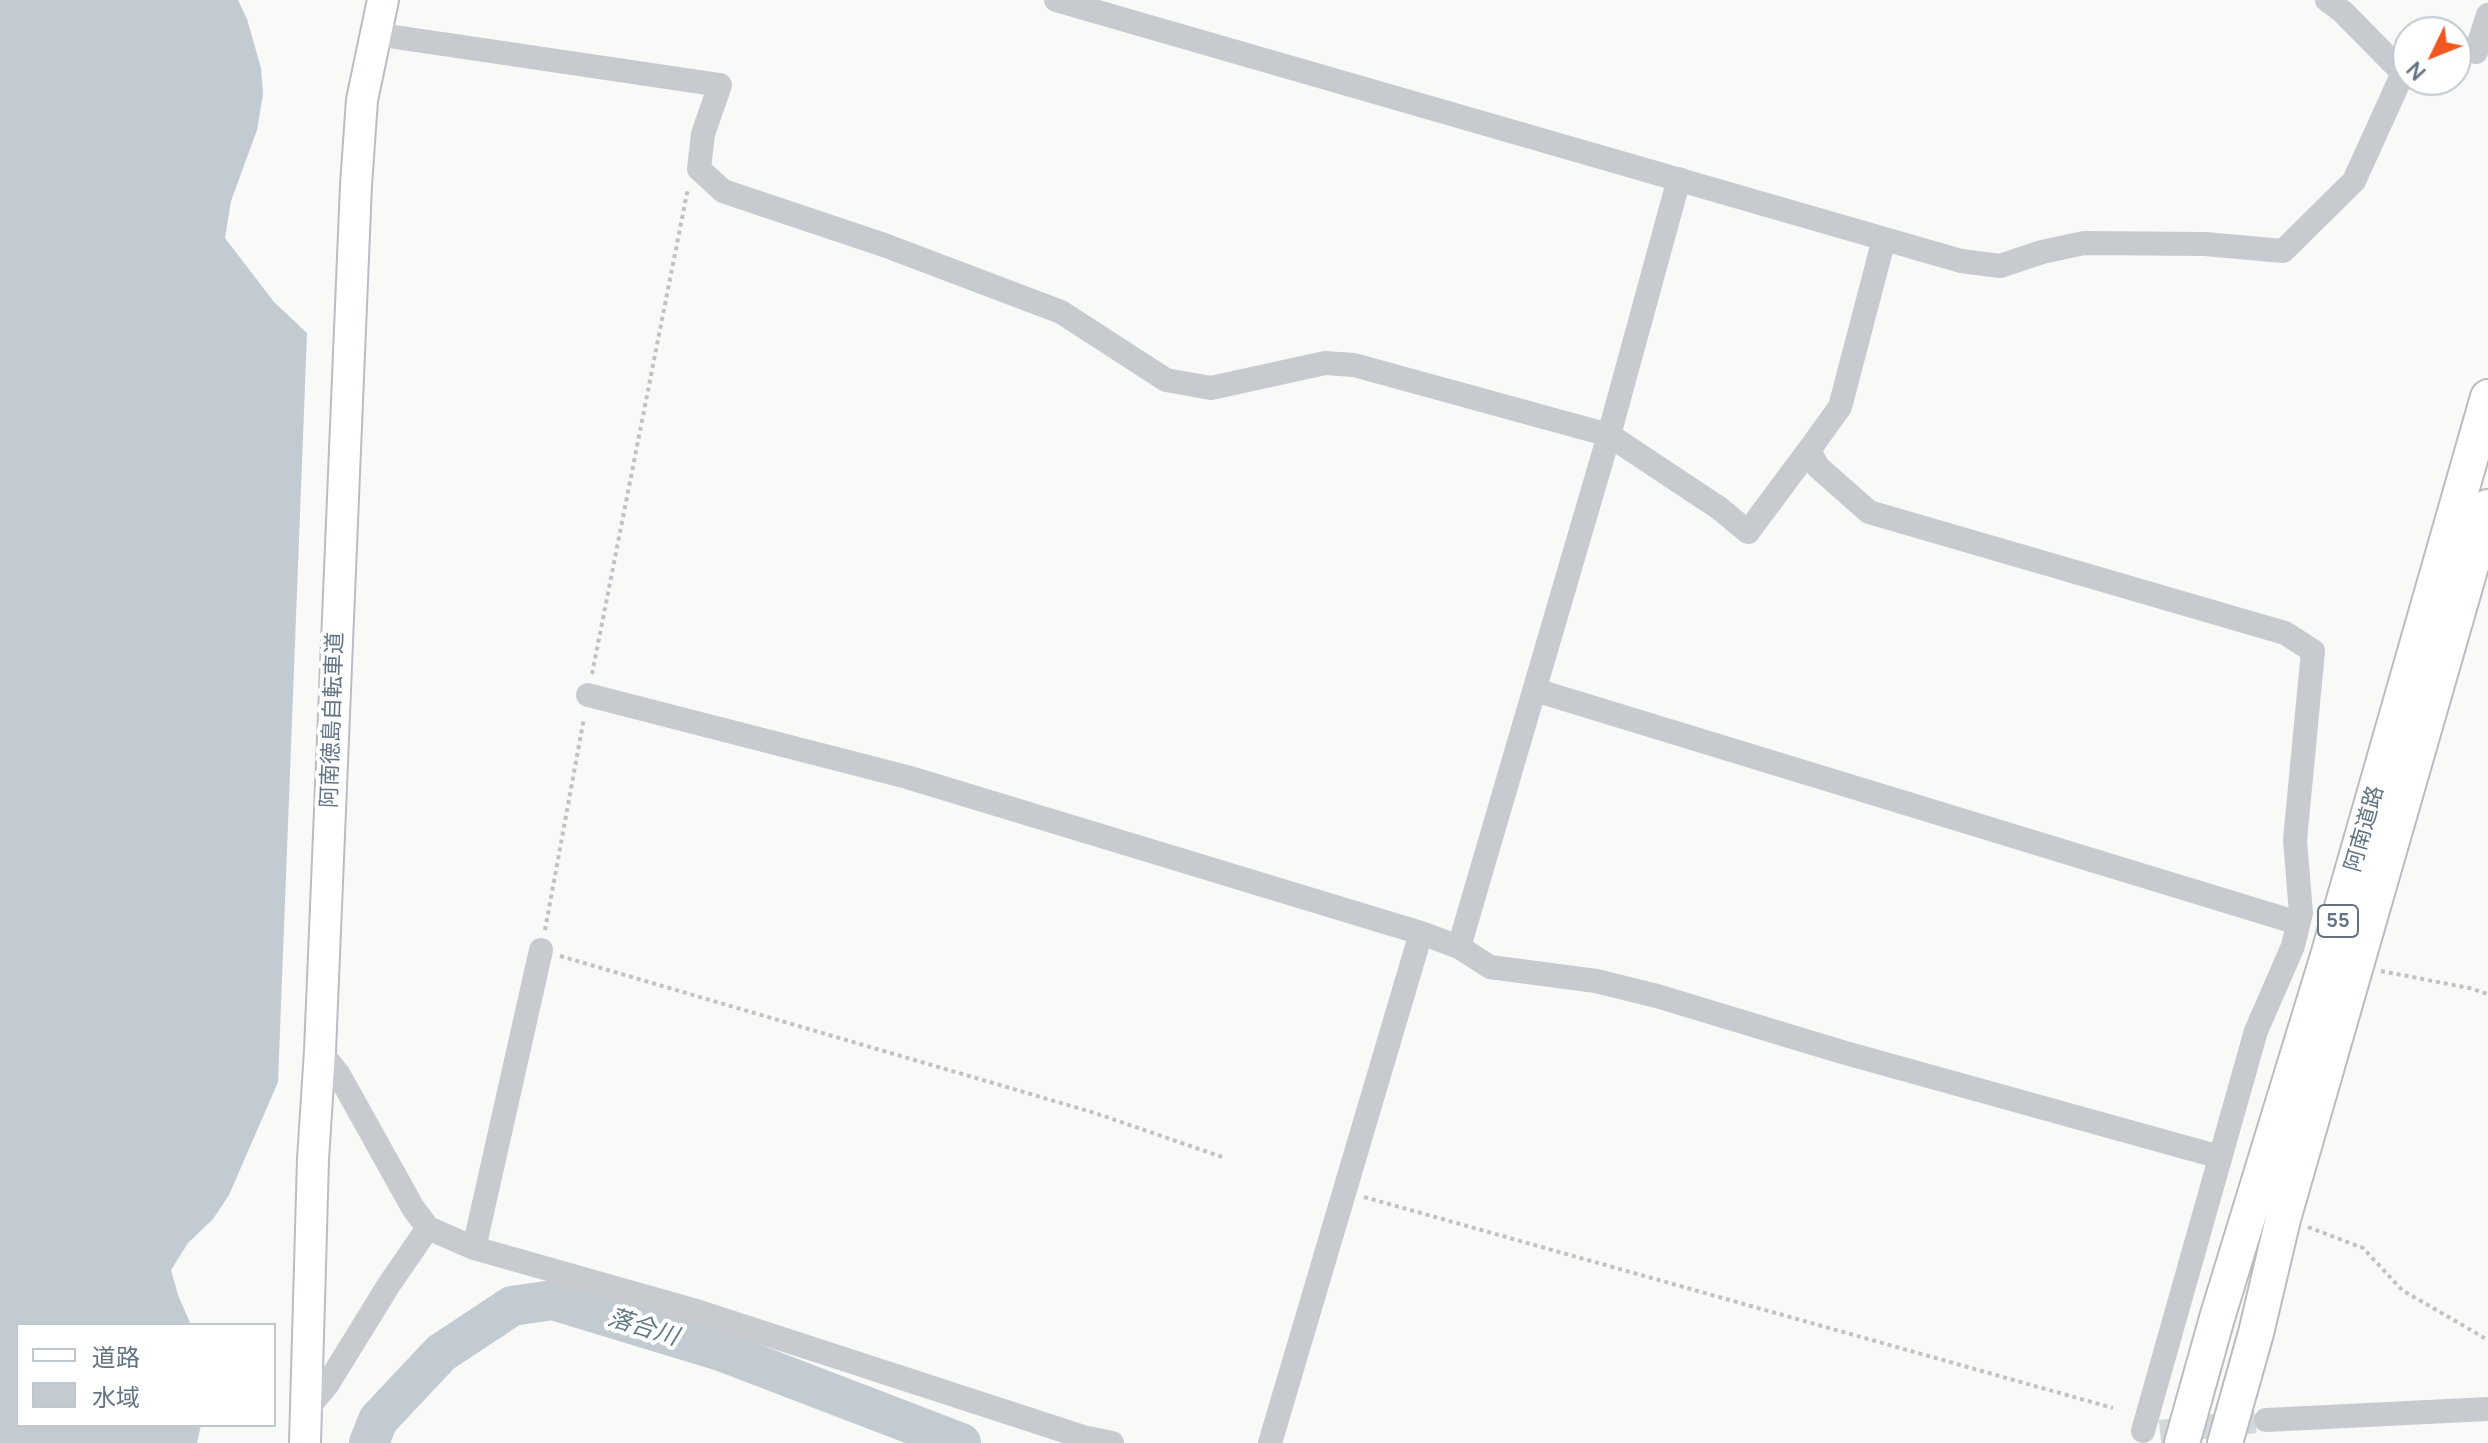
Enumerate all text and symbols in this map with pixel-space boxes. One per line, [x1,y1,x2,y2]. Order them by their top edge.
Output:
north arrow [2392,16,2472,96]
text: N [2400,55,2432,87]
street label: 阿南徳島自転車道 [317,632,349,808]
street label: 阿南道路 [2340,783,2390,875]
road number: 55 [2318,905,2358,937]
water label: 落合川 [604,1304,682,1352]
legend [16,1323,276,1427]
text: 道路 [92,1340,140,1373]
text: 水域 [92,1380,140,1413]

